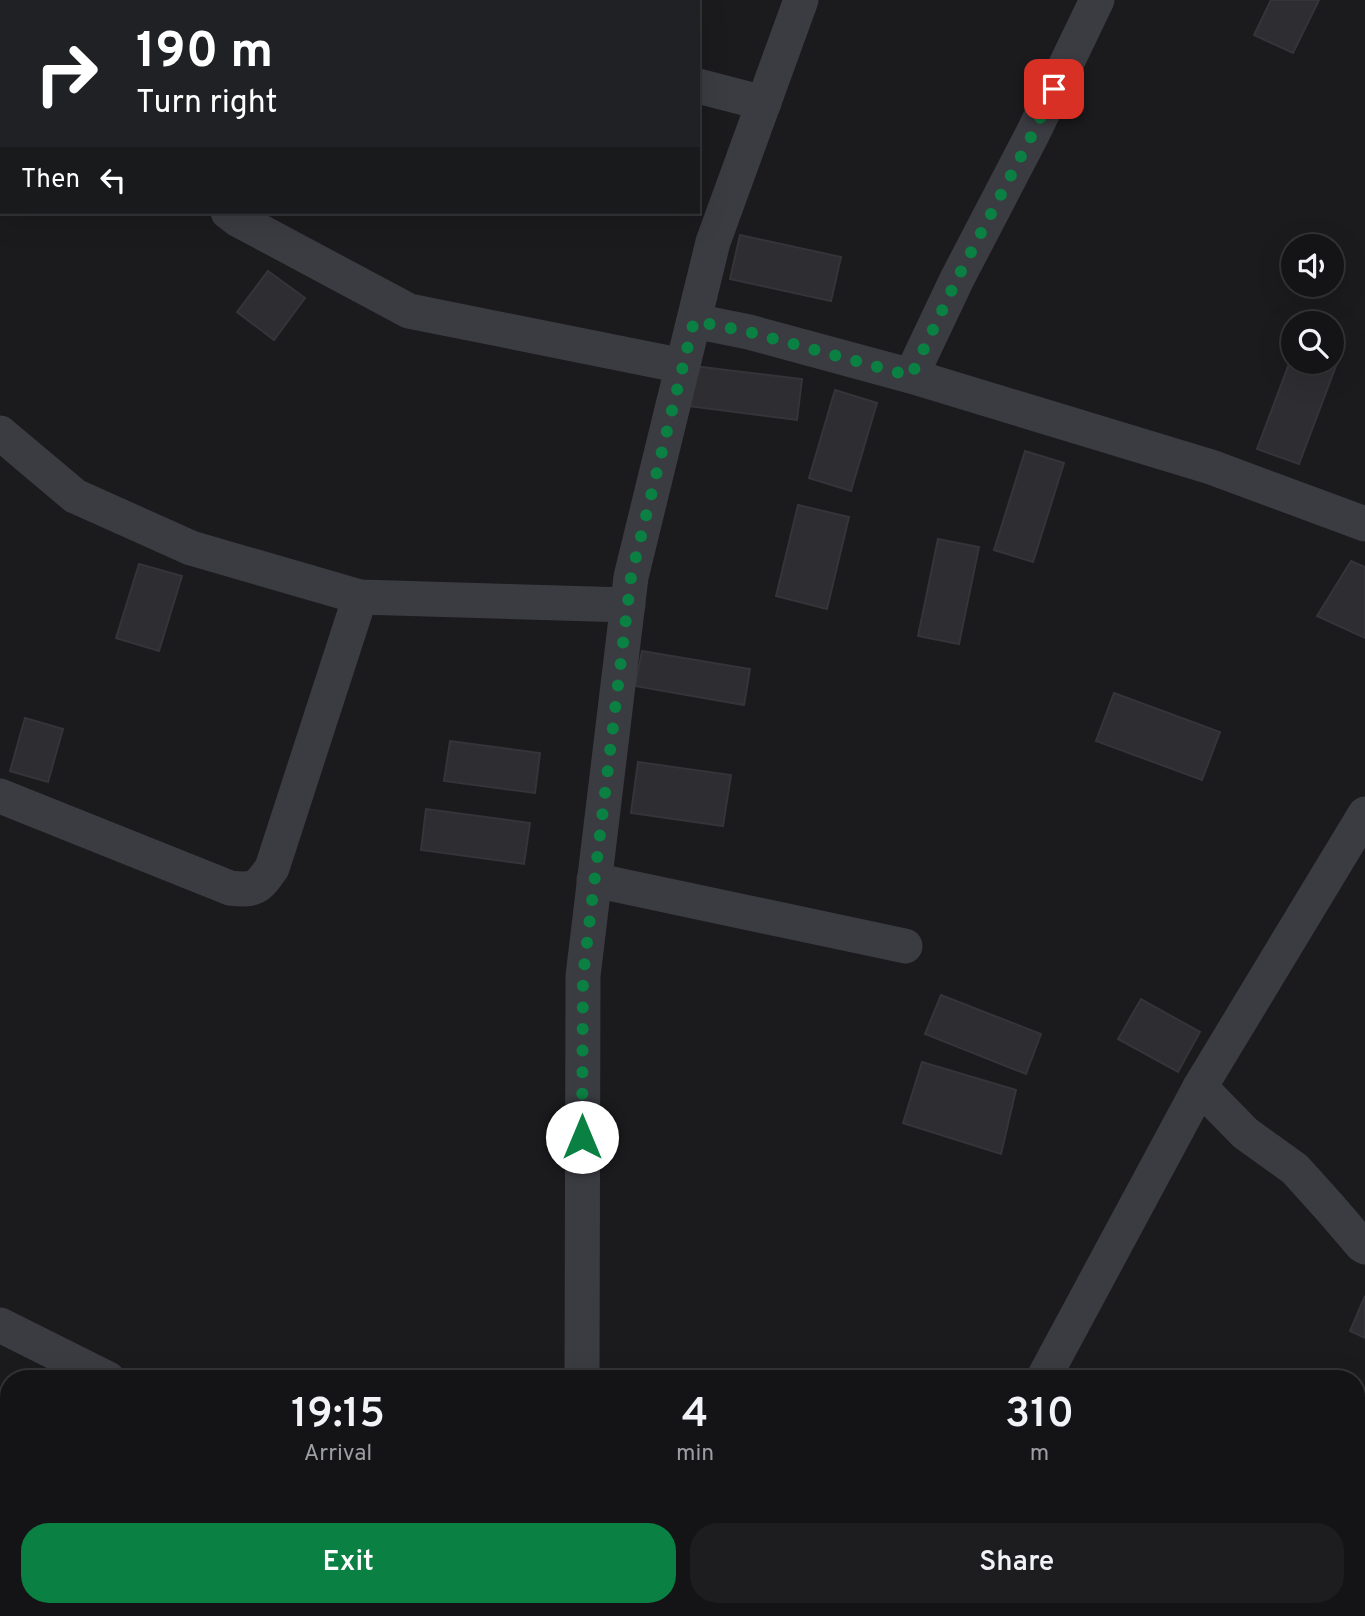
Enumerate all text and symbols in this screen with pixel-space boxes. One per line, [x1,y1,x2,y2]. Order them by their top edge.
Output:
text: 190 m [136,23,273,85]
icon: right [21,28,112,119]
pin [1024,59,1084,119]
icon: arrive [1035,70,1073,108]
text: Turn right [136,84,278,124]
icon: left [94,161,132,199]
text: Then [21,164,80,197]
map controls [1281,234,1344,374]
button: sound [1281,234,1344,297]
button: search [1281,311,1344,374]
position arrow [545,1100,619,1174]
text: 19:15 [291,1389,385,1442]
text: 4 [682,1389,708,1442]
text: 310 [1005,1389,1074,1442]
text: Arrival [304,1440,372,1469]
text: min [676,1440,714,1469]
text: m [1030,1440,1049,1469]
button: Exit [21,1523,676,1603]
button: Share [690,1523,1344,1603]

